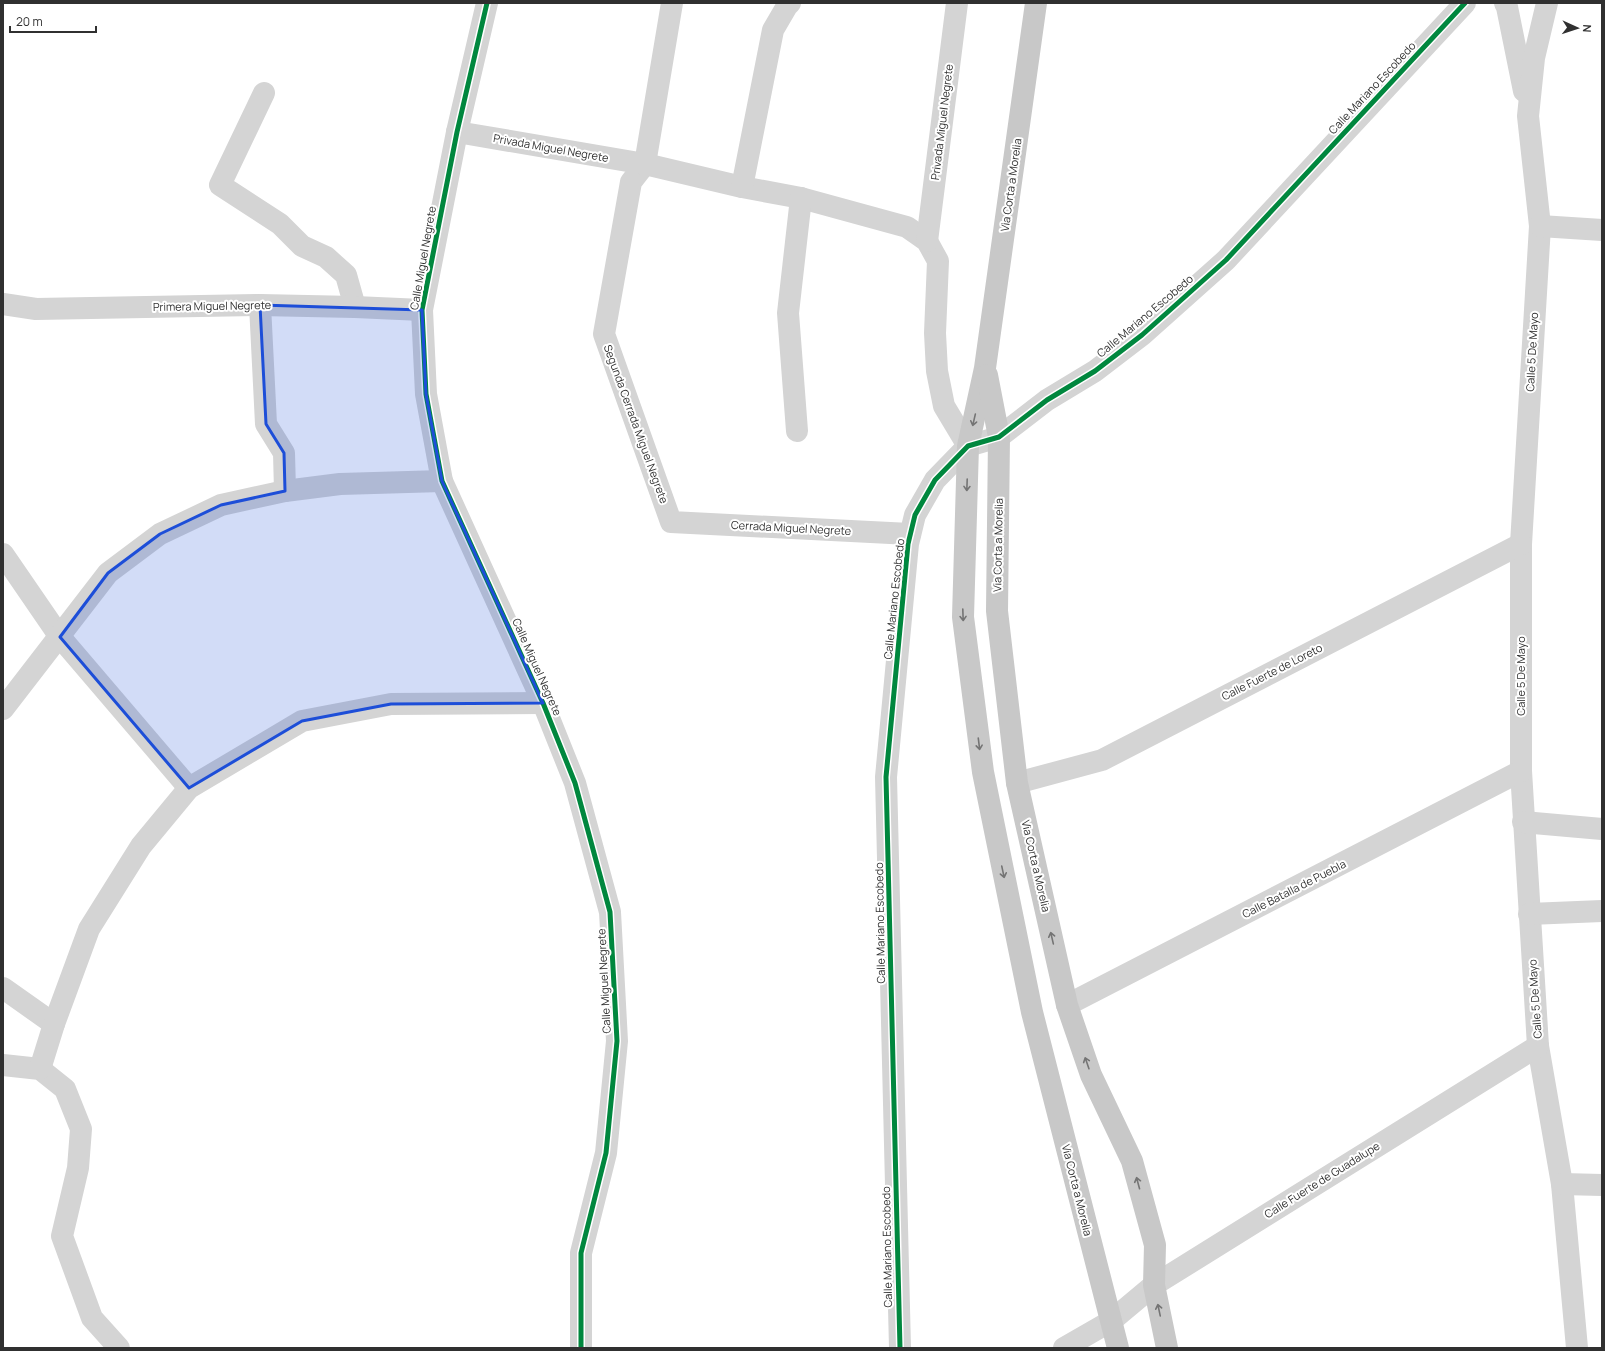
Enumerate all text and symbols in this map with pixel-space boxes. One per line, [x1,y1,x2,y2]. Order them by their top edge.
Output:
scale bar [10,8,96,34]
north arrow [1557,8,1597,48]
text: 20 m [16,13,43,30]
text: N [1580,24,1595,33]
street label: Calle Mariano Escobedo [1325,38,1419,137]
street label: Privada Miguel Negrete [927,62,956,181]
street label: Privada Miguel Negrete [492,130,610,165]
street label: Via Corta a Morelia [997,137,1024,232]
street label: Calle Miguel Negrete [406,204,439,311]
street label: Calle Mariano Escobedo [1093,271,1196,360]
street label: Primera Miguel Negrete [153,297,272,314]
street label: Calle 5 De Mayo [1522,311,1541,392]
street label: Segunda Cerrada Miguel Negrete [601,342,672,506]
one-way arrow [969,413,977,426]
one-way arrow [963,478,970,491]
street label: Via Corta a Morelia [989,498,1006,592]
street label: Cerrada Miguel Negrete [731,517,852,538]
street label: Calle Mariano Escobedo [880,537,907,660]
one-way arrow [960,608,967,621]
street label: Calle Miguel Negrete [509,616,566,718]
street label: Calle 5 De Mayo [1513,636,1528,716]
street label: Calle Fuerte de Loreto [1219,639,1325,703]
one-way arrow [975,737,983,750]
street label: Via Corta a Morelia [1019,818,1054,913]
street label: Calle Batalla de Puebla [1239,856,1348,921]
street label: Calle Mariano Escobedo [871,862,888,984]
one-way arrow [1000,865,1008,878]
street label: Calle Miguel Negrete [593,928,614,1034]
one-way arrow [1048,932,1055,945]
street label: Calle 5 De Mayo [1524,958,1545,1039]
one-way arrow [1083,1057,1090,1070]
street label: Calle Fuerte de Guadalupe [1261,1138,1383,1221]
street label: Via Corta a Morelia [1059,1142,1096,1237]
one-way arrow [1134,1176,1141,1189]
street label: Calle Mariano Escobedo [878,1186,895,1308]
one-way arrow [1155,1304,1163,1317]

